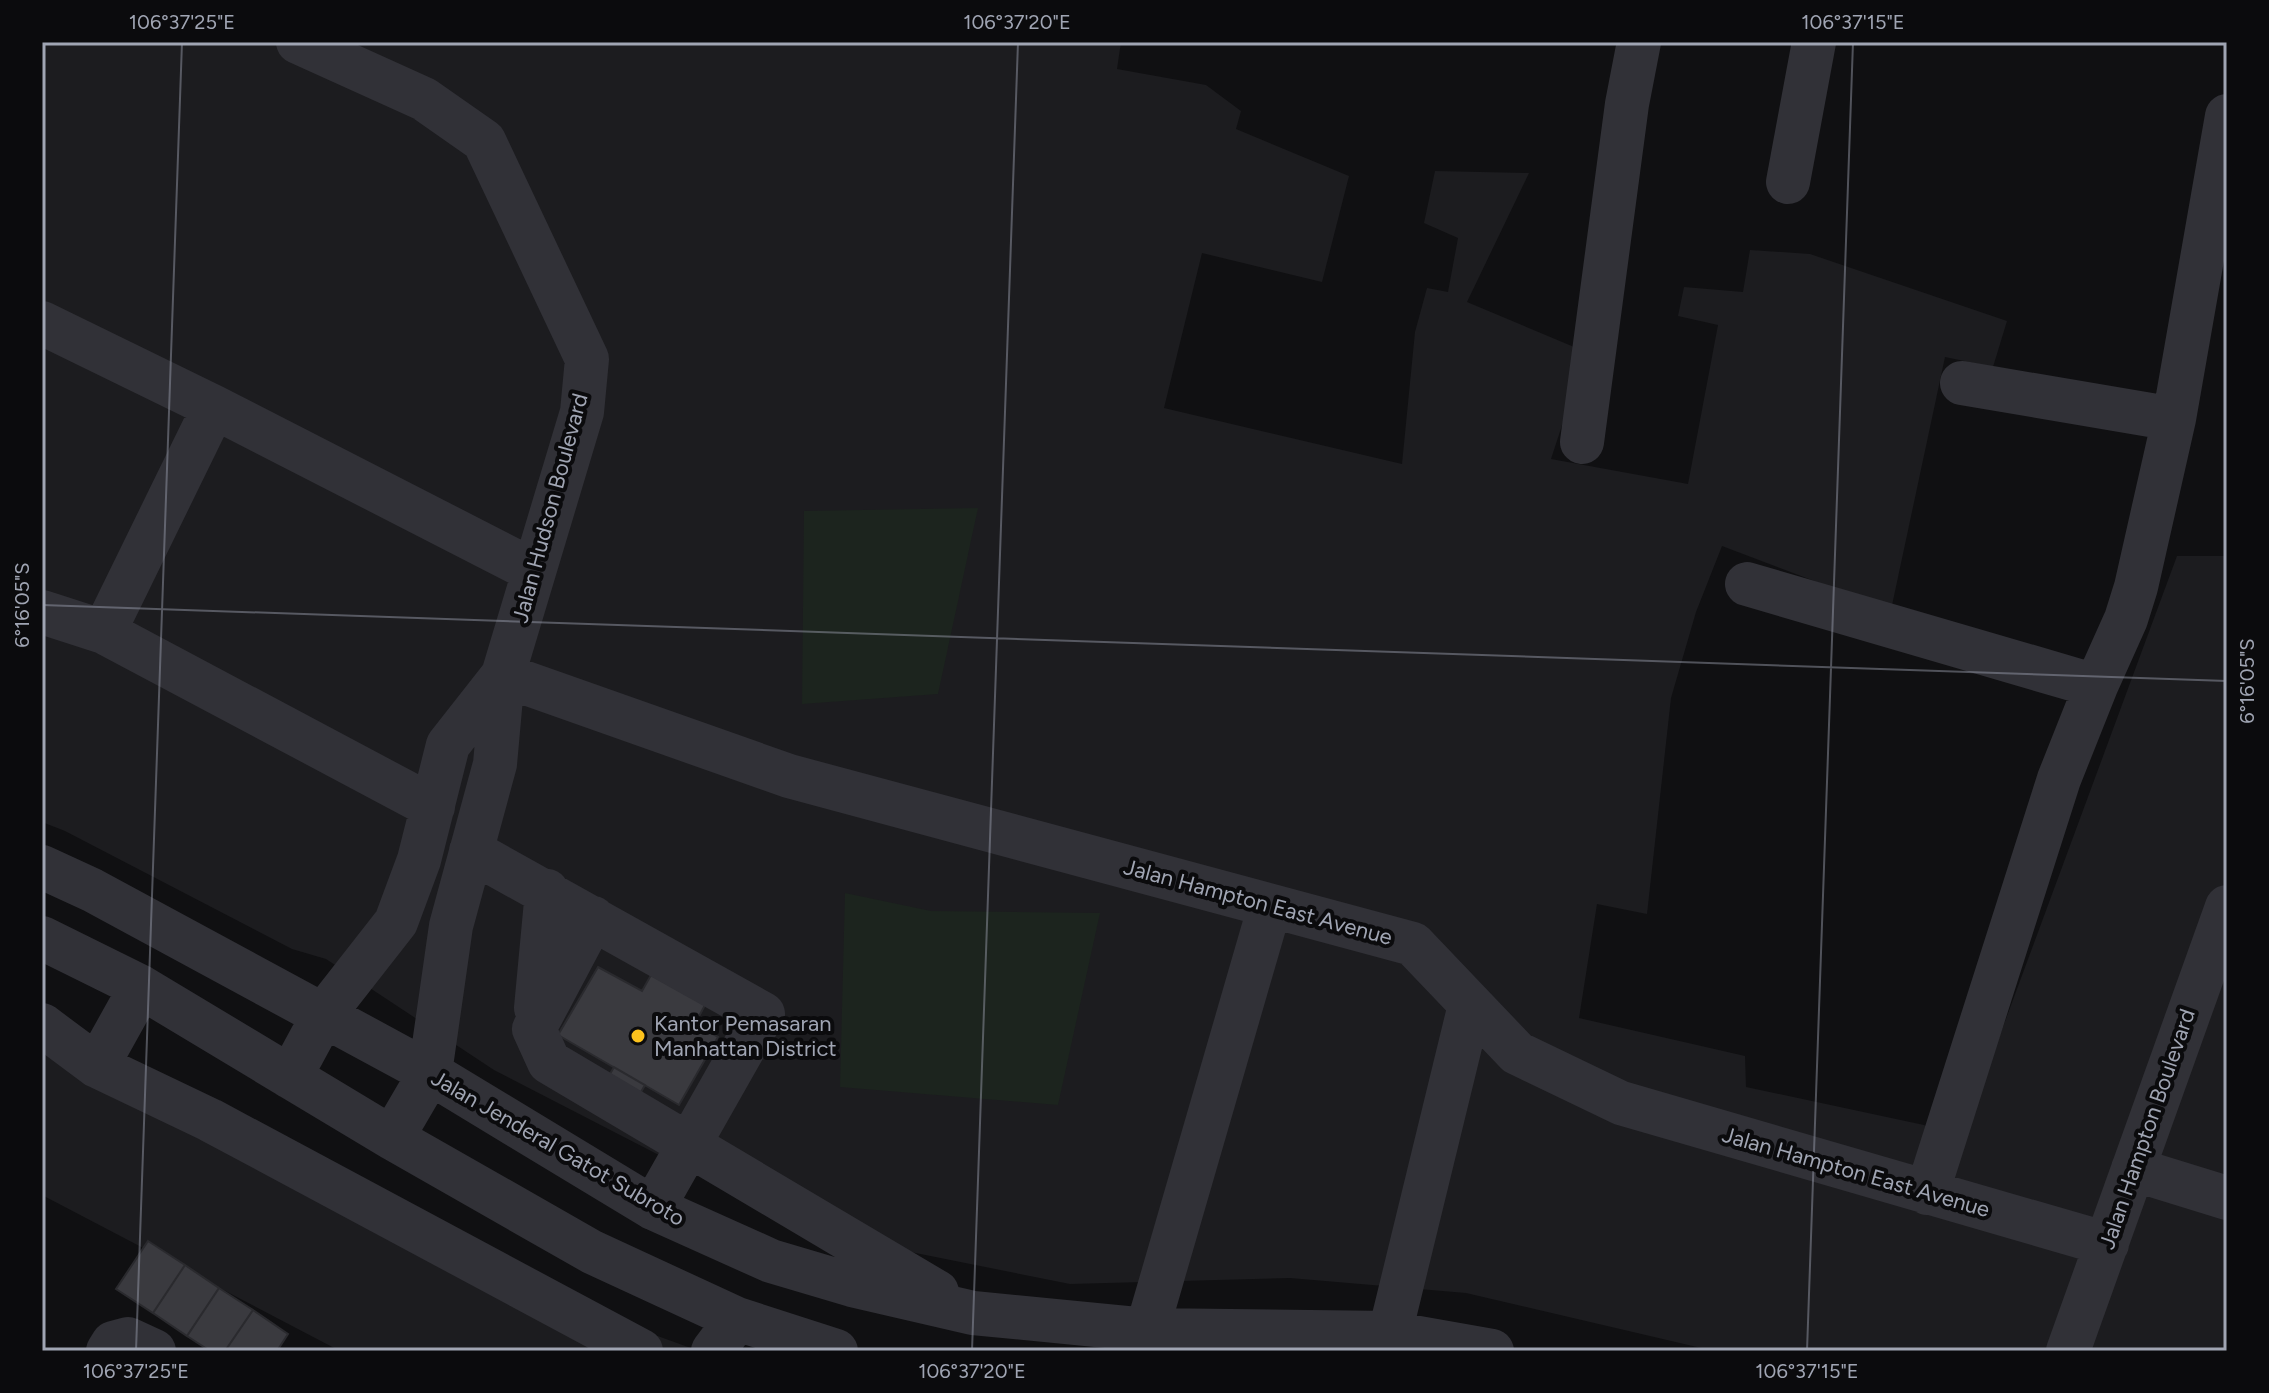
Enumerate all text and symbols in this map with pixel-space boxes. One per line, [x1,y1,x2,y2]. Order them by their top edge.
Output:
text: 106°37'25"E [129,10,235,34]
text: 106°37'20"E [963,10,1071,34]
text: 106°37'15"E [1801,10,1905,34]
street label: Jalan Hudson Boulevard [506,390,594,626]
text: 6°16'05"S [10,562,34,648]
text: 6°16'05"S [2235,638,2259,724]
street label: Jalan Hampton East Avenue [1121,853,1395,951]
street label: Jalan Hampton Boulevard [2093,1005,2201,1253]
place label: Kantor Pemasaran Manhattan District [654,1010,837,1062]
marker: Kantor Pemasaran Manhattan District [629,1027,647,1045]
street label: Jalan Jenderal Gatot Subroto [426,1064,690,1232]
street label: Jalan Hampton East Avenue [1719,1121,1993,1223]
text: 106°37'25"E [83,1359,189,1383]
text: 106°37'20"E [918,1359,1026,1383]
text: 106°37'15"E [1755,1359,1859,1383]

